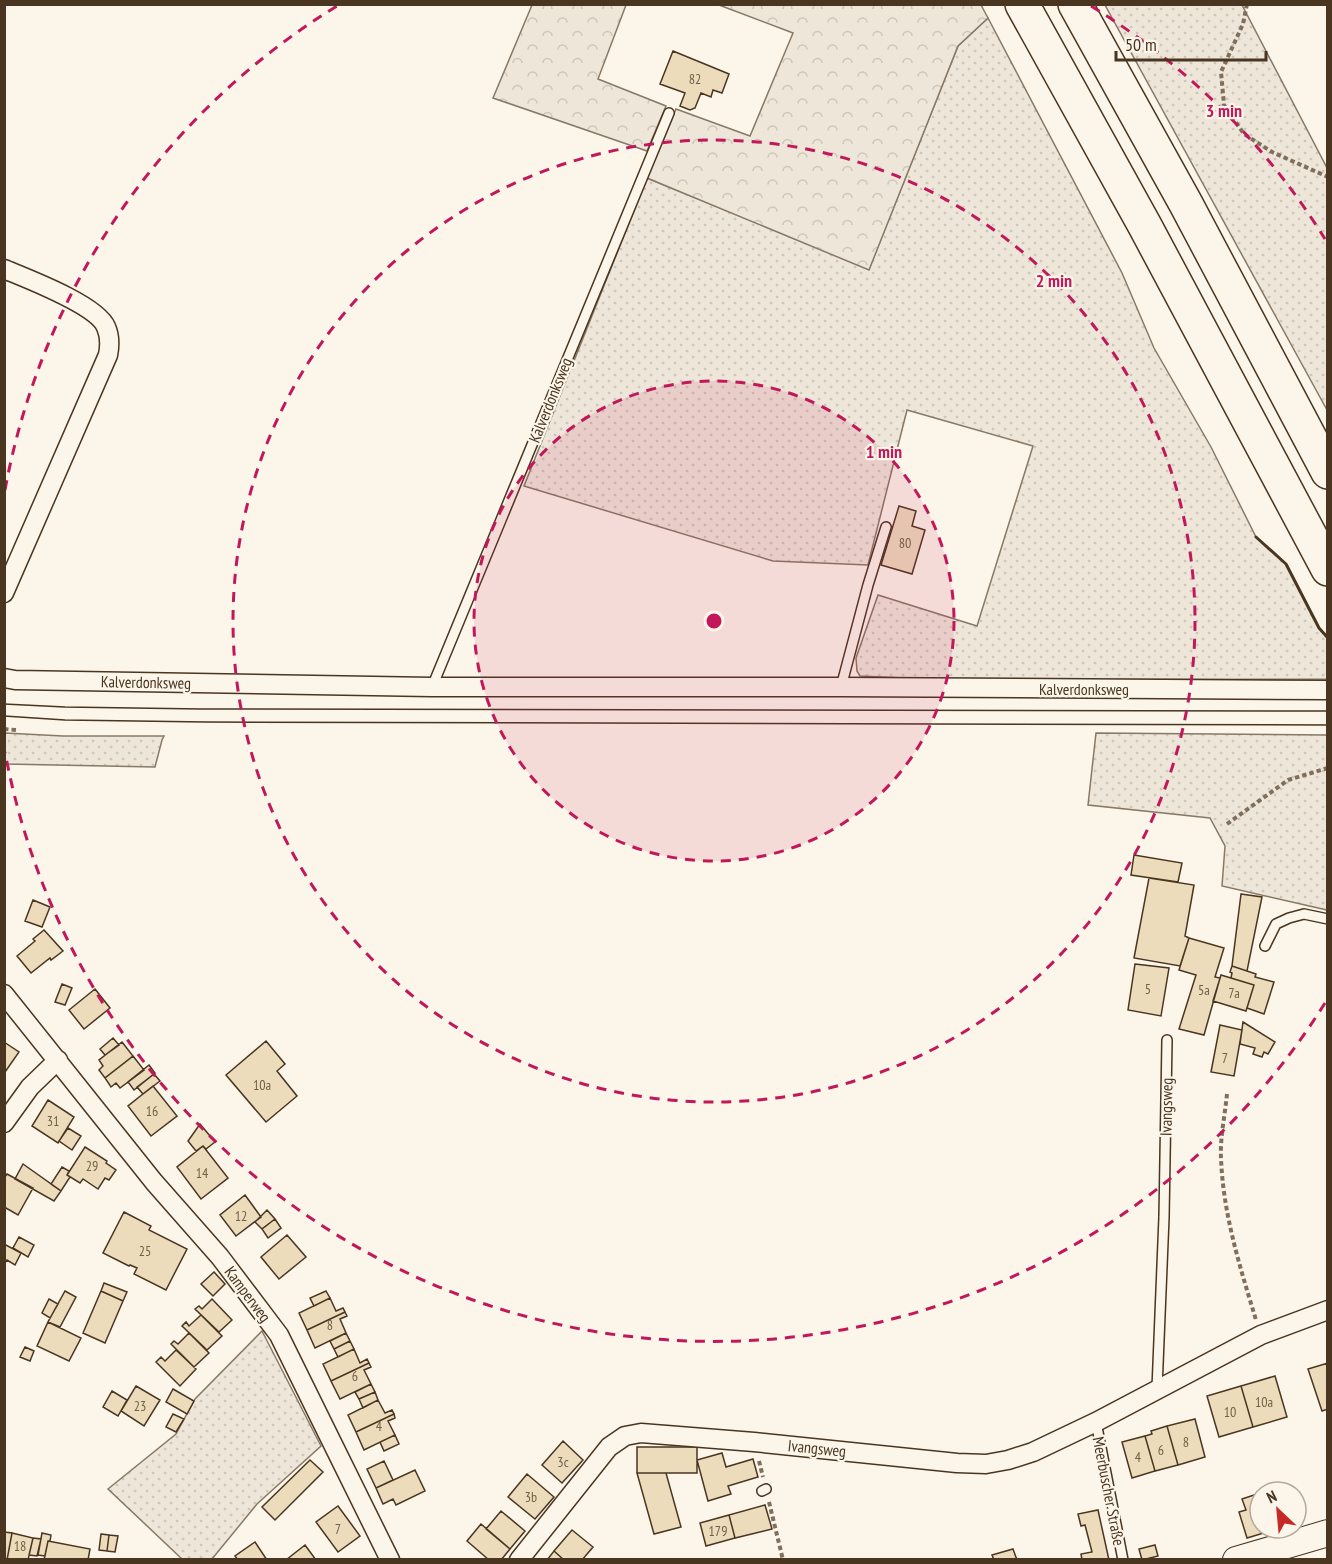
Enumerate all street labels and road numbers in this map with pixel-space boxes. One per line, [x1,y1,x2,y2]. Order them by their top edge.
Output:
street label: Kalverdonksweg [524,355,576,445]
street label: Kalverdonksweg [101,671,191,693]
street label: Kalverdonksweg [1039,679,1129,699]
street label: Ivangsweg [1155,1078,1177,1136]
street label: Kamperweg [220,1262,276,1326]
street label: Ivangsweg [787,1435,847,1461]
street label: Meerbuscher Straße [1089,1435,1129,1547]

